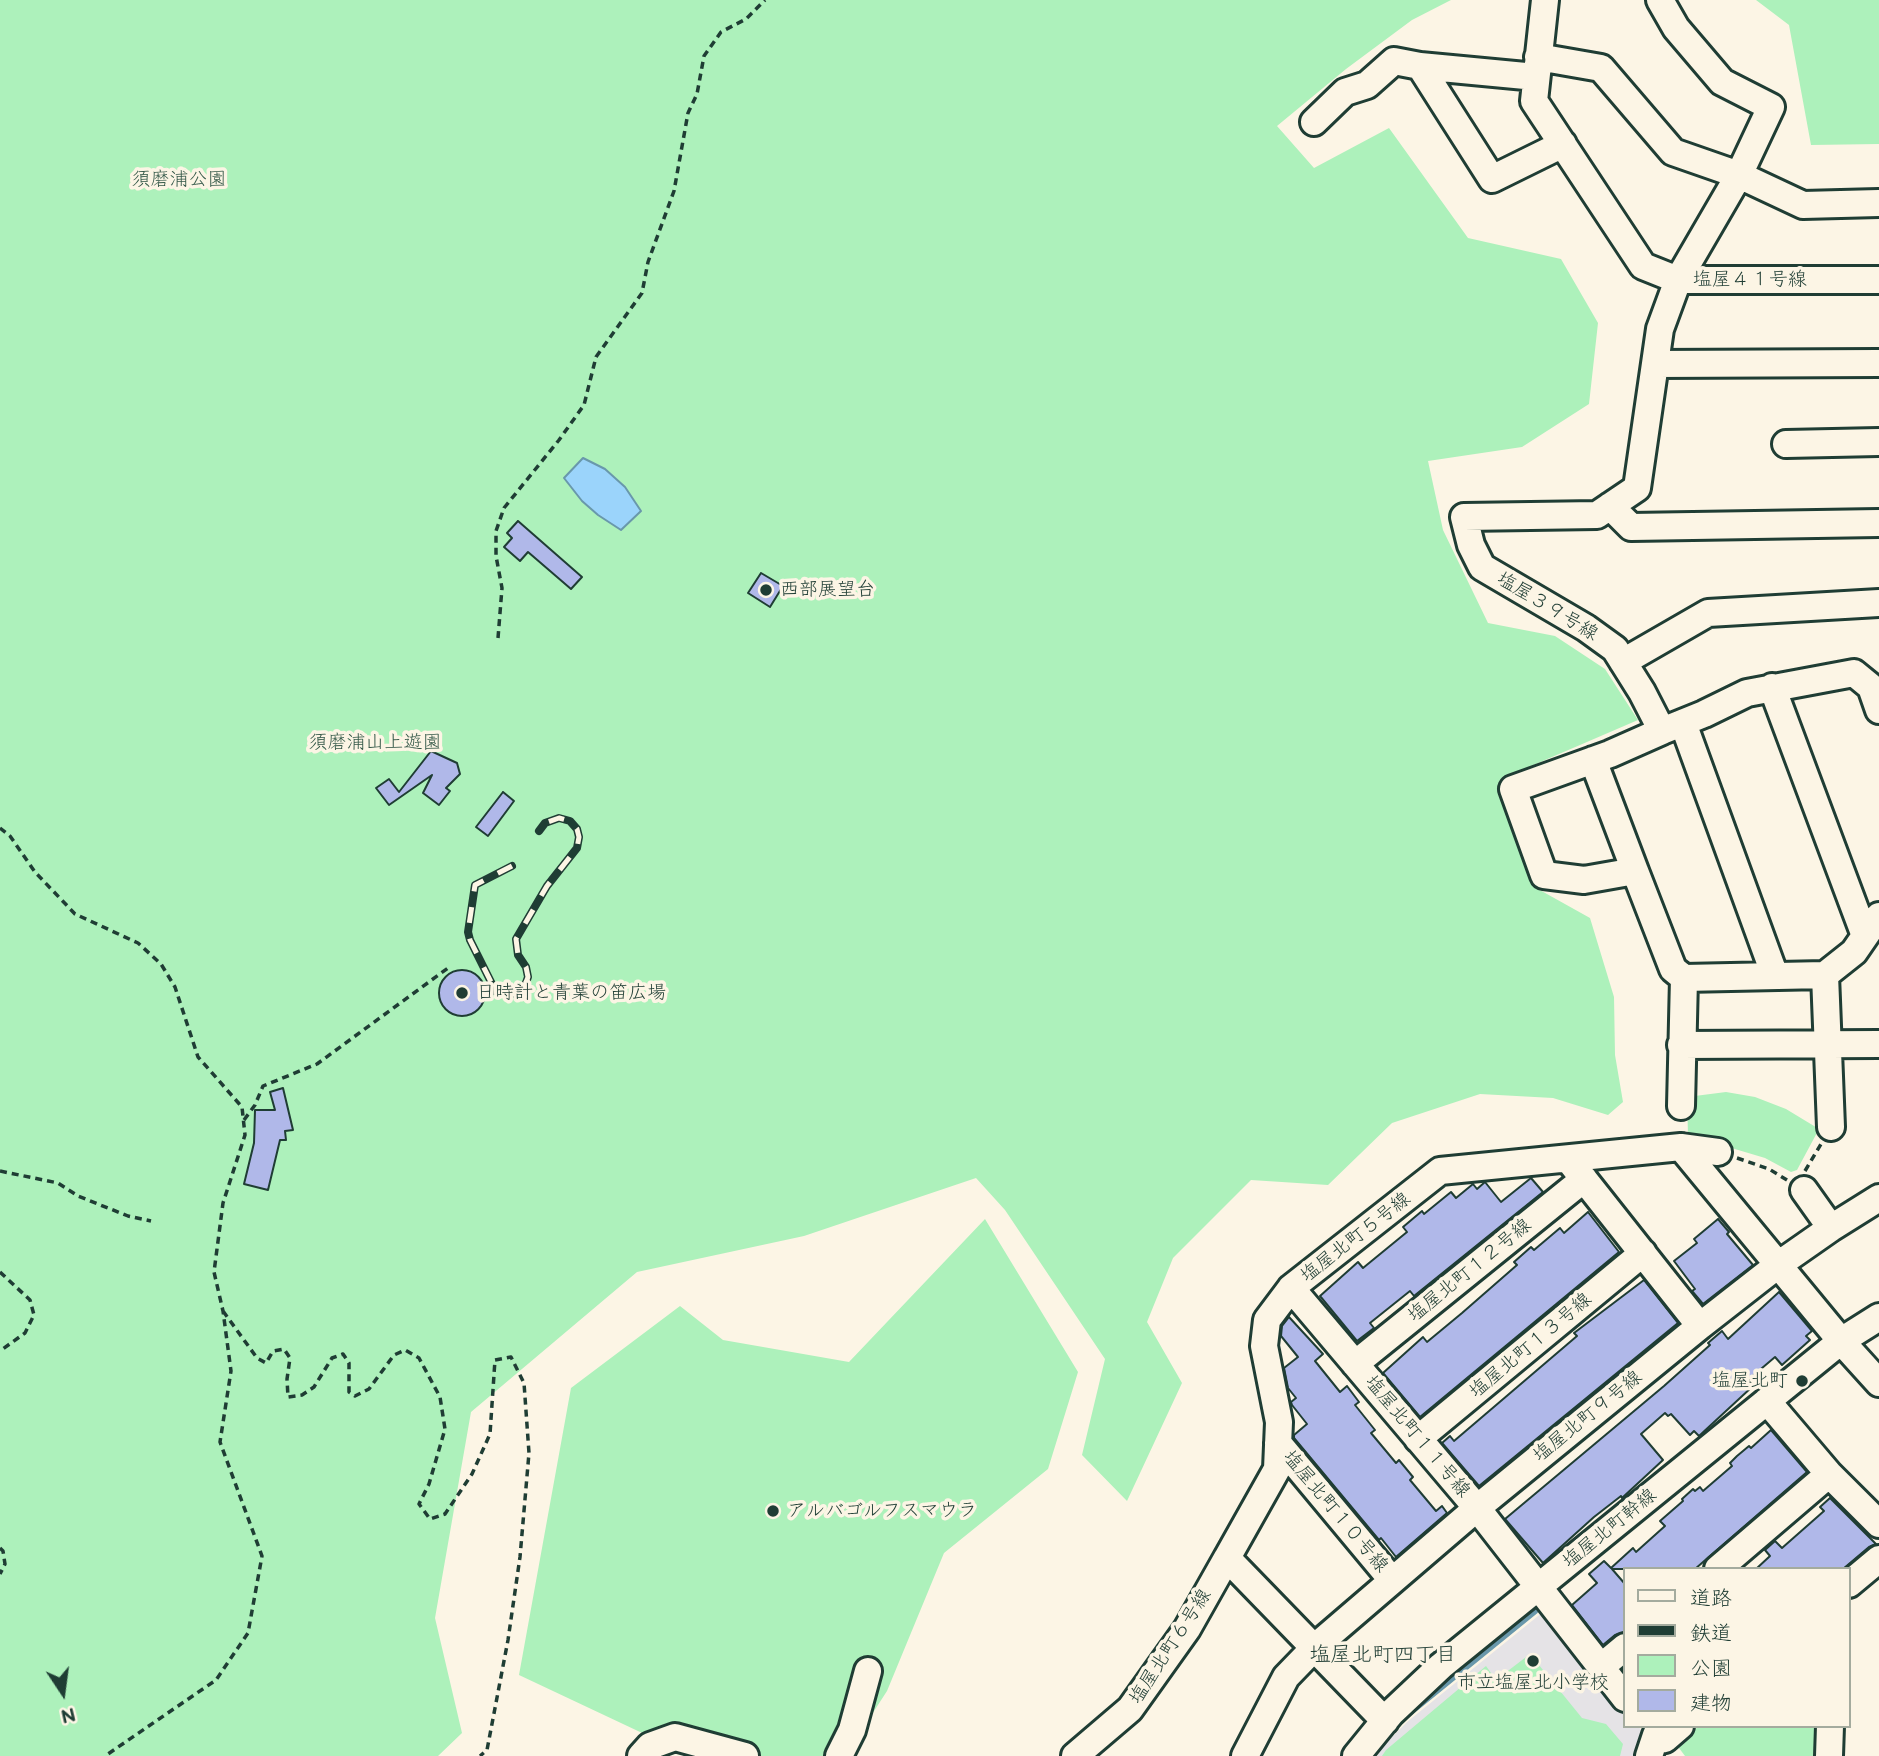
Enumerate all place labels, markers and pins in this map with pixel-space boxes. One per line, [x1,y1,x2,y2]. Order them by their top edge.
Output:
place label: 西部展望台 [780,579,875,601]
marker: 西部展望台 [758,582,774,598]
place label: 日時計と青葉の笛広場 [476,982,666,1004]
marker: 日時計と青葉の笛広場 [454,985,470,1001]
place label: 塩屋北町 [1712,1370,1788,1392]
marker: 塩屋北町 [1794,1373,1810,1389]
place label: アルバゴルフスマウラ [787,1500,977,1522]
marker: アルバゴルフスマウラ [765,1503,781,1519]
marker: 市立塩屋北小学校 [1525,1653,1541,1669]
place label: 市立塩屋北小学校 [1457,1672,1609,1694]

